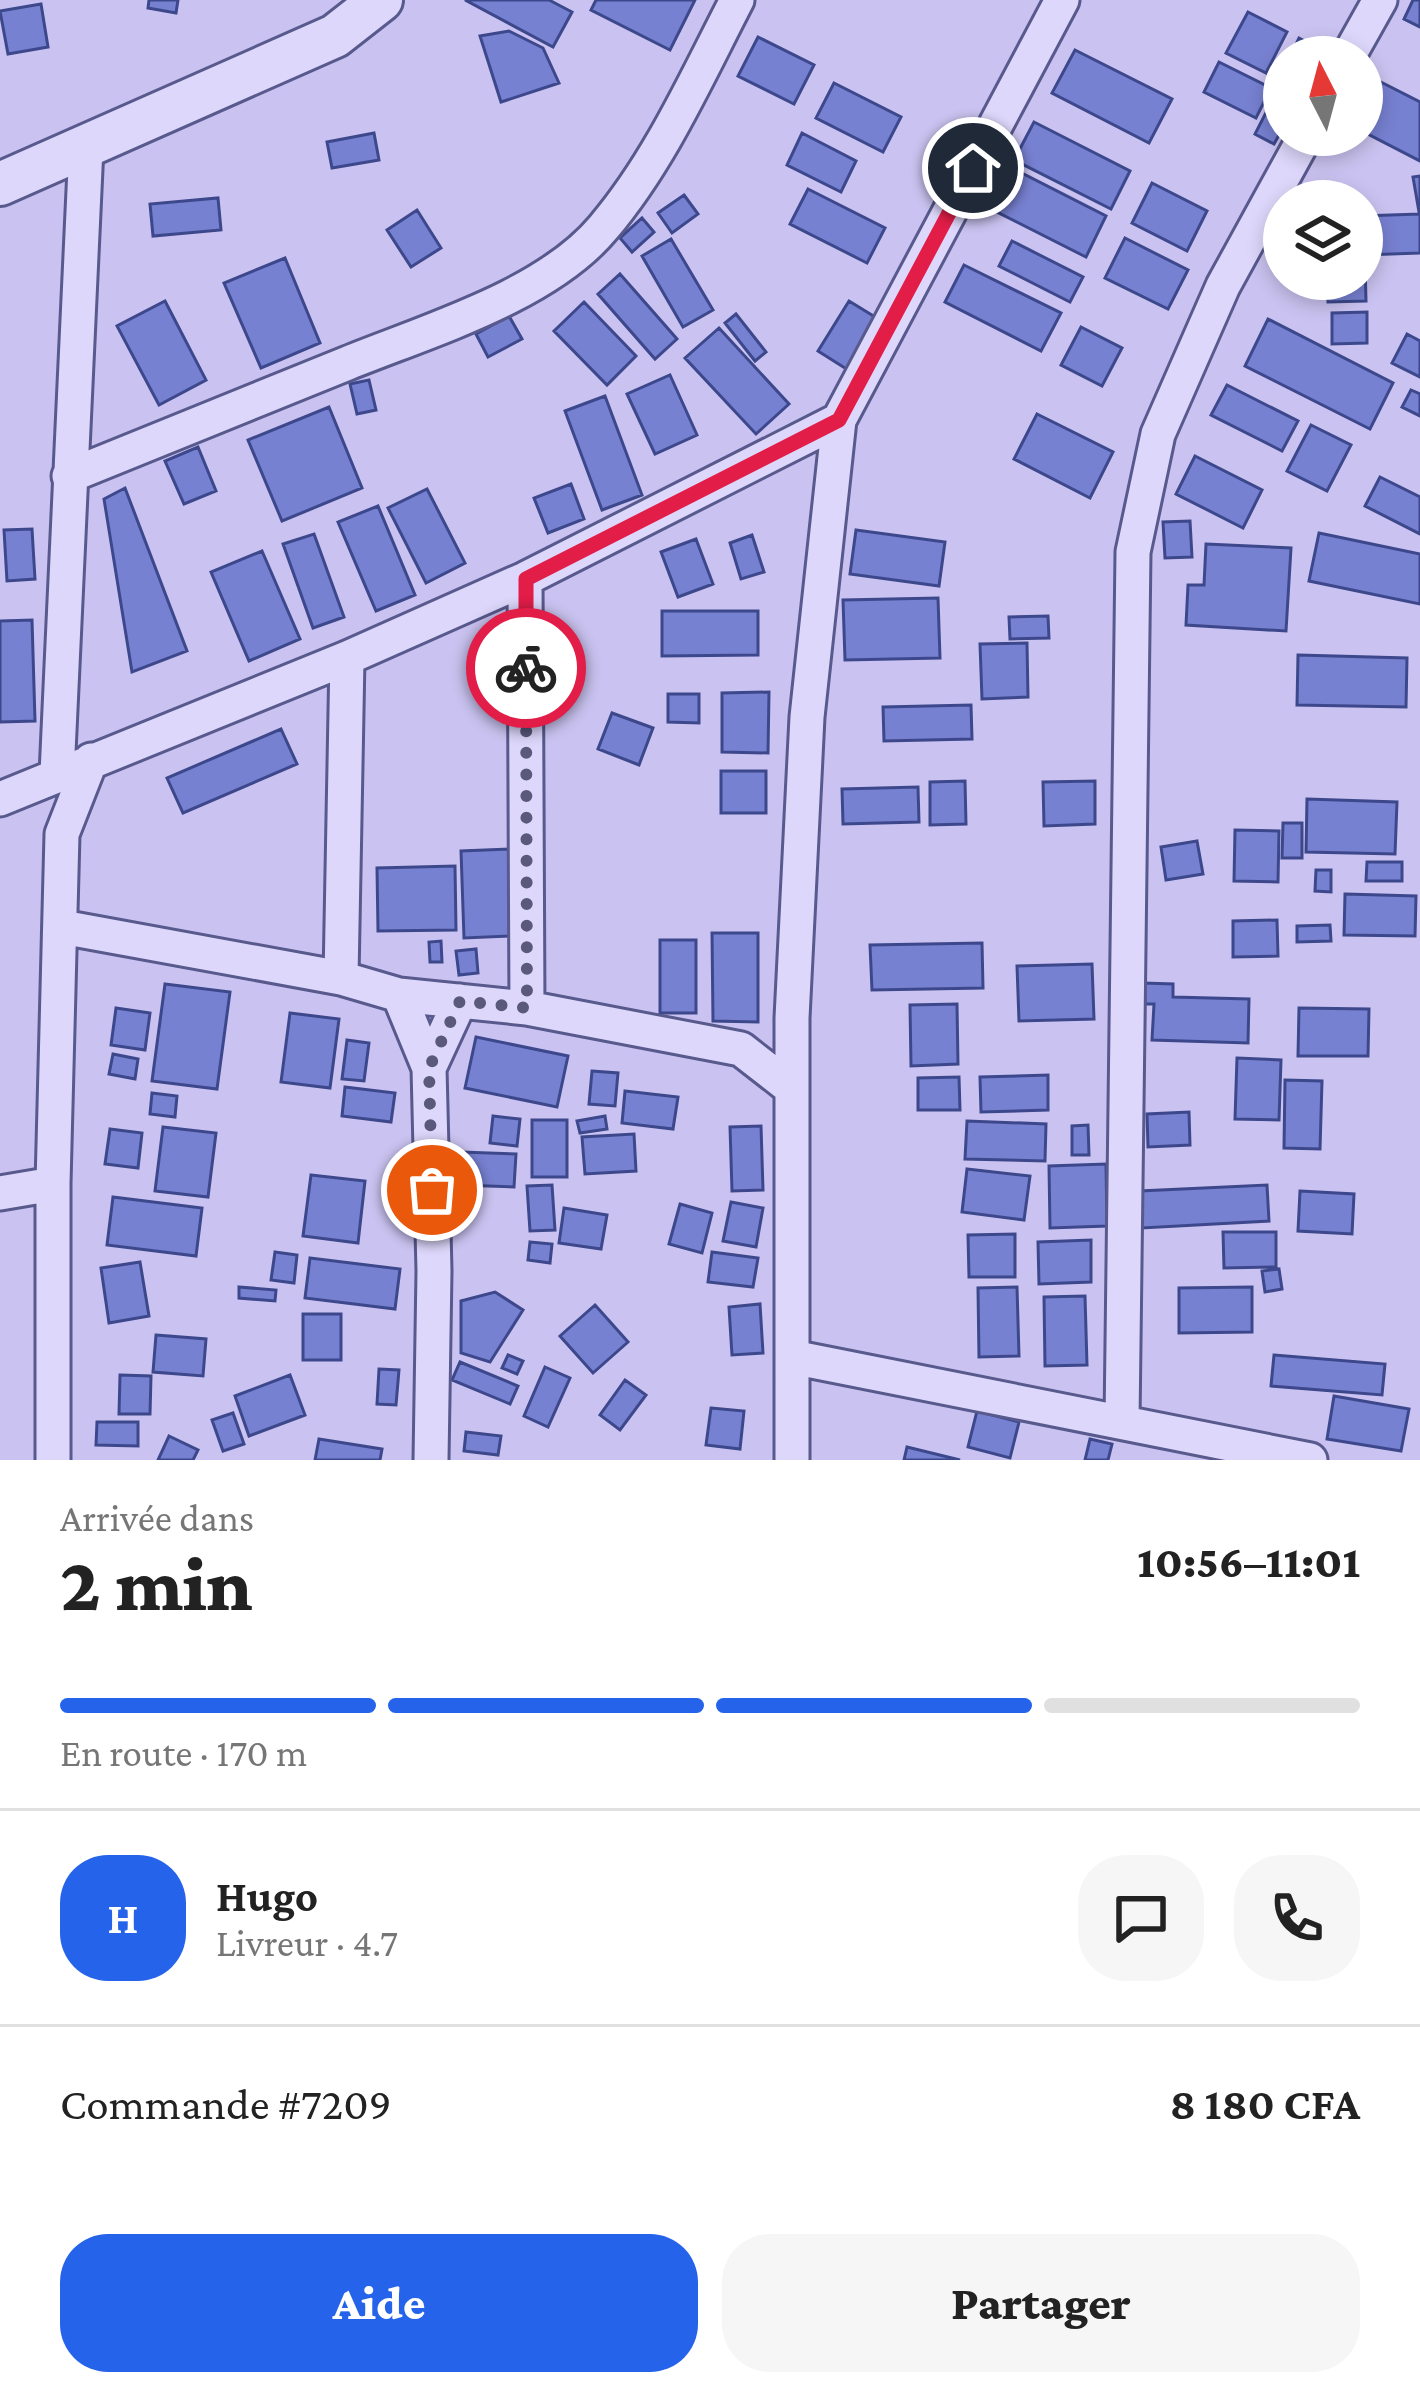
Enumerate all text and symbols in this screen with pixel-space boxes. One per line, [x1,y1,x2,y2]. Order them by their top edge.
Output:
north arrow [1263,36,1383,156]
map controls [1263,36,1383,300]
pin [922,117,1024,219]
icon: home [940,135,1006,201]
button: layers [1263,180,1383,300]
courier [466,608,586,728]
icon: bike [493,635,559,701]
pin [381,1139,483,1241]
icon: bag [399,1157,465,1223]
text: Arrivée dans [60,1496,254,1539]
text: 10:56–11:01 [1137,1537,1360,1587]
text: 2 min [60,1540,253,1627]
text: En route · 170 m [60,1731,307,1774]
button: chat [1078,1855,1204,1981]
button: phone [1234,1855,1360,1981]
text: Hugo [216,1871,318,1921]
text: H [108,1893,138,1943]
text: Livreur · 4.7 [216,1921,398,1964]
text: Commande #7209 [60,2079,392,2129]
text: 8 180 CFA [1170,2079,1360,2129]
button: Aide [60,2234,698,2372]
button: Partager [722,2234,1360,2372]

